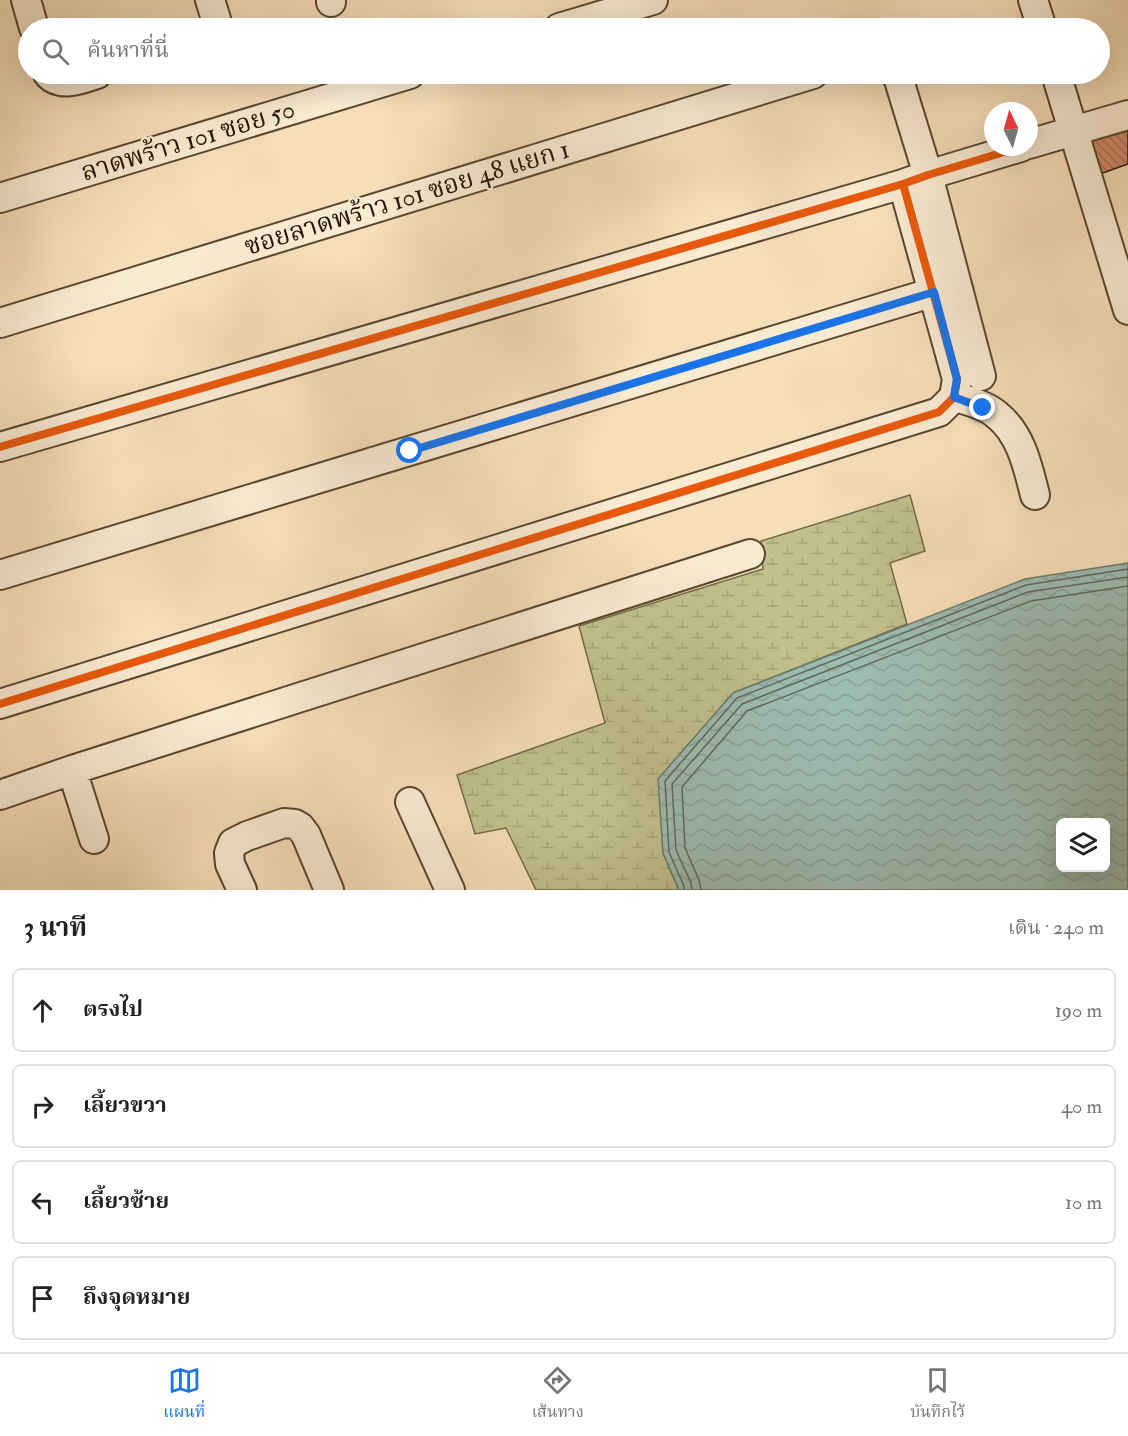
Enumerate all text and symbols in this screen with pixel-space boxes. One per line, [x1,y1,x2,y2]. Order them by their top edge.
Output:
search box [18,18,1110,84]
icon: search [39,35,72,68]
text: ค้นหาที่นี่ [87,36,169,64]
street label: ลาดพร้าว 101 ซอย 50 [77,93,299,189]
north arrow [984,102,1038,156]
street label: ซอยลาดพร้าว 101 ซอย 48 แยก 1 [240,133,574,263]
route end [969,394,995,420]
route start [396,437,422,463]
map controls [1056,818,1110,872]
button: layers [1056,818,1110,872]
text: 3 นาที [24,912,87,944]
text: เดิน · 240 m [1008,915,1104,940]
icon: ahead [26,994,59,1027]
text: ตรงไป [83,995,143,1023]
text: 190 m [1055,998,1102,1023]
icon: right [26,1090,59,1123]
text: เลี้ยวขวา [83,1091,167,1119]
text: 40 m [1061,1094,1102,1119]
icon: left [26,1186,59,1219]
text: เลี้ยวซ้าย [83,1187,169,1215]
text: 10 m [1065,1190,1102,1215]
icon: arrive [26,1282,59,1315]
text: ถึงจุดหมาย [83,1283,190,1311]
tab: แผนที่ [163,1364,205,1426]
tab: เส้นทาง [532,1364,584,1426]
tab: บันทึกไว้ [910,1364,965,1426]

